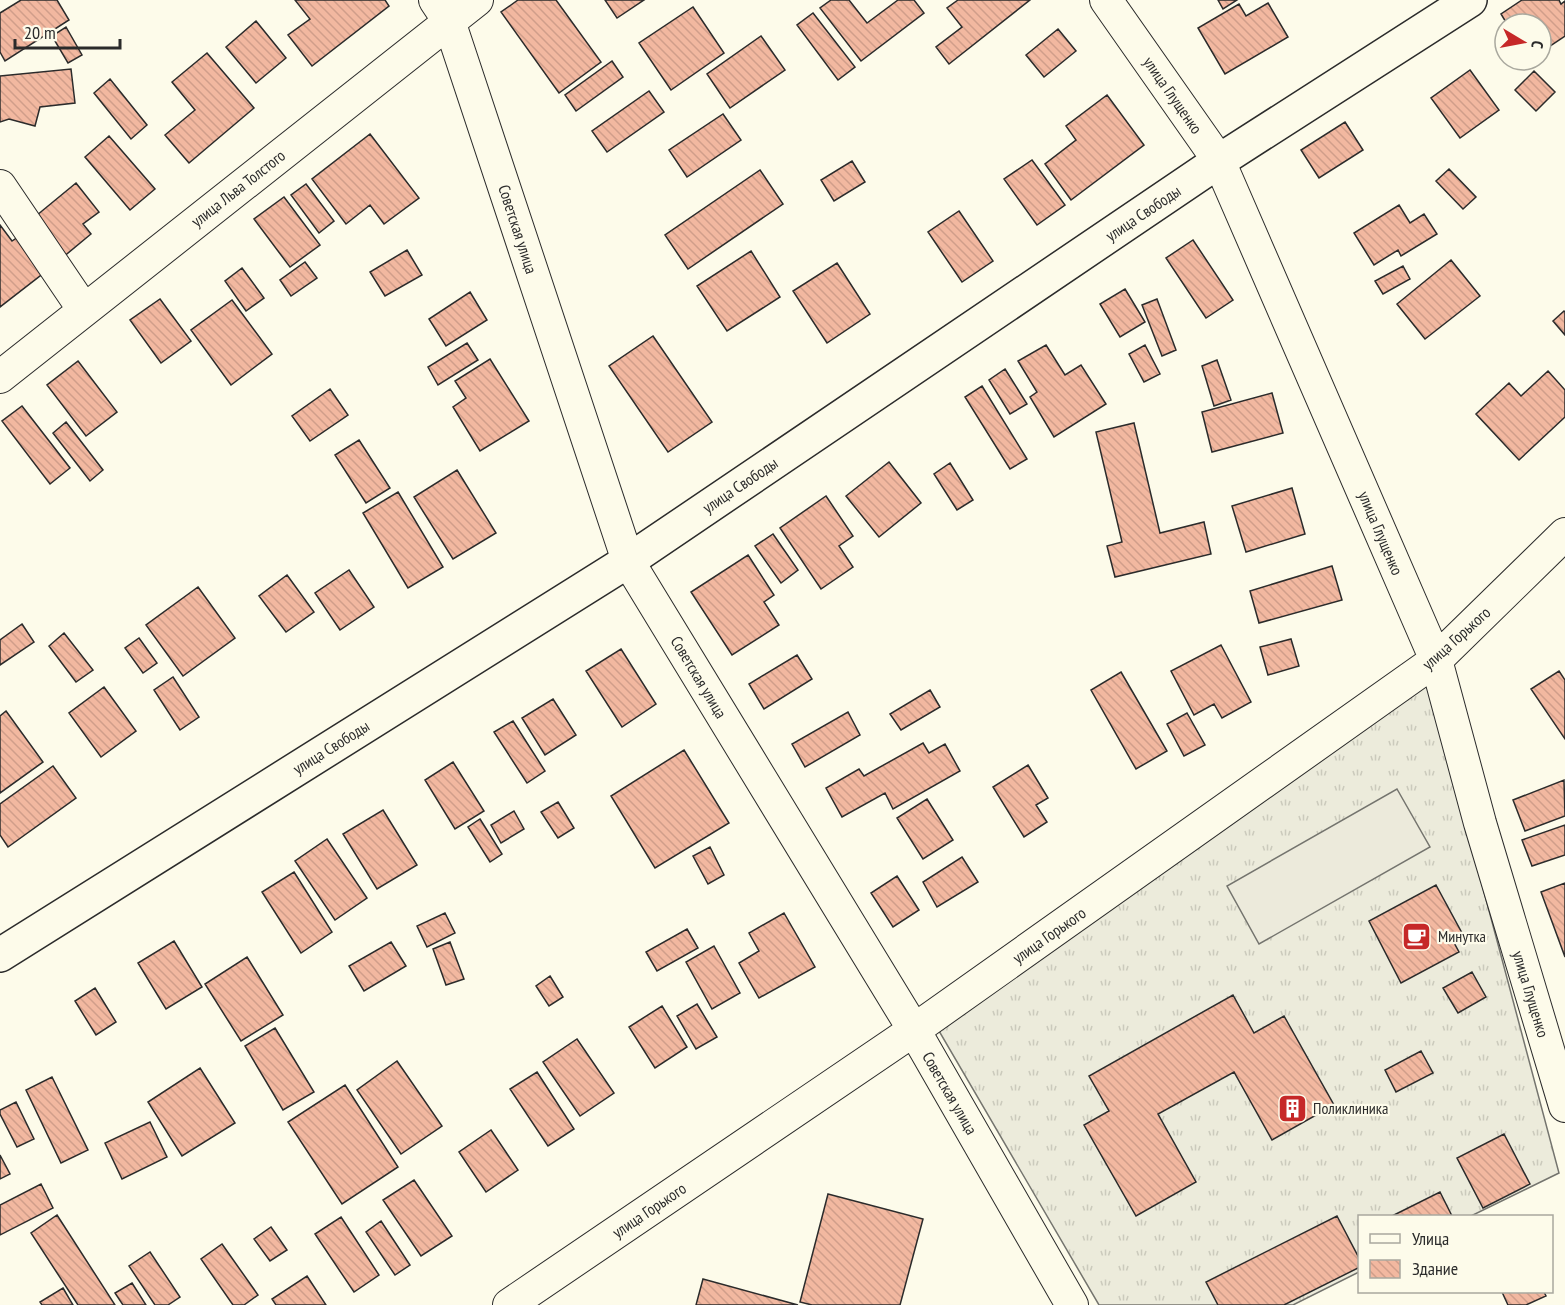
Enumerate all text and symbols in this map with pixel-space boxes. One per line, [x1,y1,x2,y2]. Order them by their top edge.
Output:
scale bar [15,12,120,50]
north arrow [1493,12,1553,72]
text: 20 m [24,21,56,44]
text: С [1527,39,1548,51]
street label: улица Глущенко [1139,53,1207,137]
street label: улица Льва Толстого [187,145,289,231]
street label: улица Свободы [1102,181,1184,245]
street label: Советская улица [494,182,542,276]
street label: улица Свободы [699,453,781,517]
street label: улица Глущенко [1354,488,1408,578]
street label: улица Горького [1418,602,1494,674]
street label: Советская улица [667,632,731,722]
street label: улица Свободы [289,716,373,778]
street label: улица Горького [1009,902,1090,968]
cafe icon: Минутка [1401,920,1433,952]
place label: Минутка [1438,926,1486,946]
street label: улица Глущенко [1508,948,1554,1040]
street label: Советская улица [918,1048,982,1138]
building icon: Поликлиника [1276,1092,1308,1124]
place label: Поликлиника [1313,1098,1388,1118]
street label: улица Горького [608,1178,690,1242]
legend [1358,1215,1553,1293]
text: Улица [1412,1227,1449,1250]
text: Здание [1412,1257,1458,1280]

